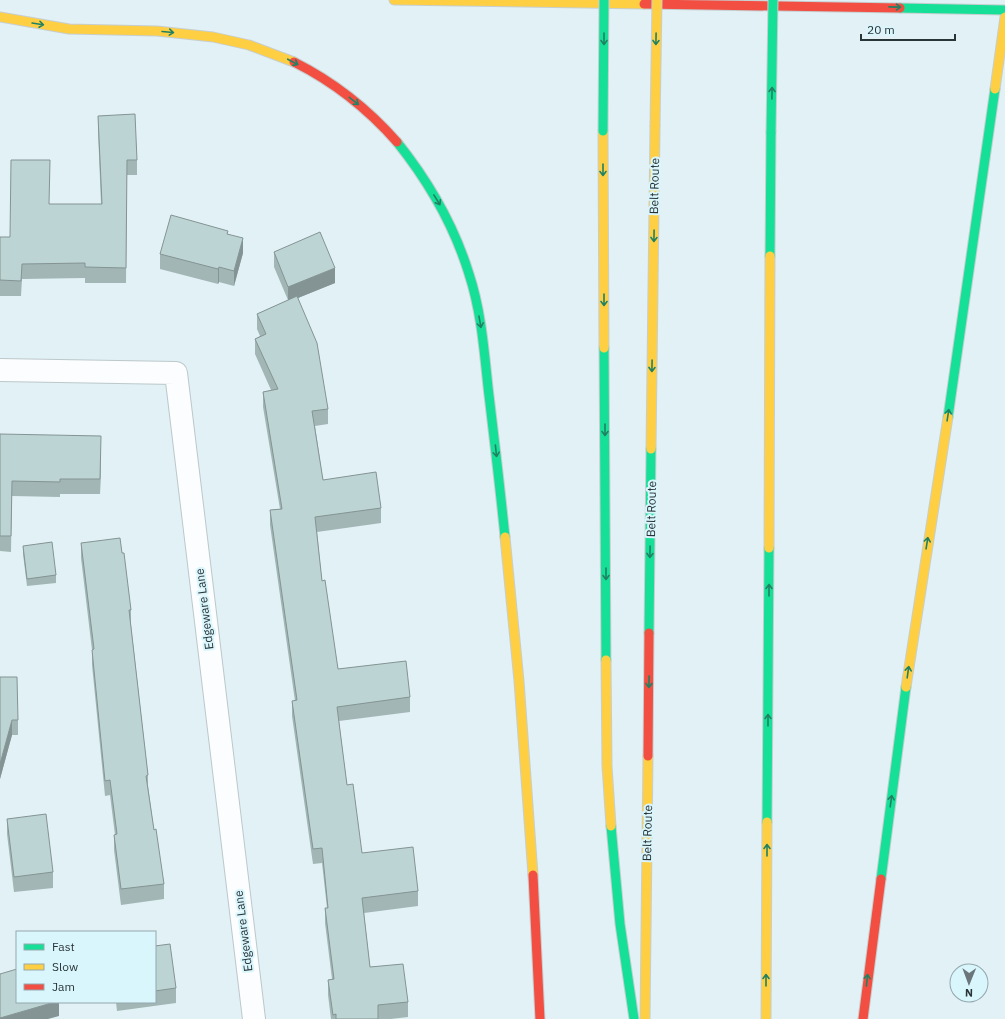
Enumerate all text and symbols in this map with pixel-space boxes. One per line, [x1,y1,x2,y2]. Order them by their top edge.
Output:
one-way arrow [888,3,901,11]
scale bar [861,16,955,42]
one-way arrow [32,20,45,28]
text: 20 m [867,22,895,37]
one-way arrow [161,28,174,35]
one-way arrow [600,32,608,45]
one-way arrow [652,32,660,45]
one-way arrow [287,59,299,66]
one-way arrow [768,87,776,100]
one-way arrow [349,97,360,105]
street label: Belt Route [646,157,662,214]
one-way arrow [599,163,607,176]
one-way arrow [433,194,441,205]
one-way arrow [650,229,658,242]
one-way arrow [600,293,608,306]
one-way arrow [476,315,484,328]
one-way arrow [648,359,656,372]
one-way arrow [945,409,953,422]
one-way arrow [601,423,609,436]
one-way arrow [492,444,499,457]
street label: Belt Route [643,480,659,537]
one-way arrow [924,537,932,550]
one-way arrow [646,545,654,558]
street label: Edgeware Lane [192,567,216,650]
one-way arrow [602,567,610,580]
one-way arrow [765,584,773,597]
one-way arrow [904,666,912,679]
one-way arrow [645,675,653,688]
one-way arrow [764,714,772,727]
one-way arrow [887,794,894,807]
street label: Belt Route [639,804,655,861]
one-way arrow [763,844,771,857]
street label: Edgeware Lane [231,889,255,972]
legend [16,931,156,1003]
text: Fast [52,939,75,954]
text: Slow [52,959,78,974]
north arrow [949,963,989,1003]
one-way arrow [762,974,770,987]
one-way arrow [864,974,871,987]
text: Jam [52,979,75,994]
text: N [965,986,973,1000]

